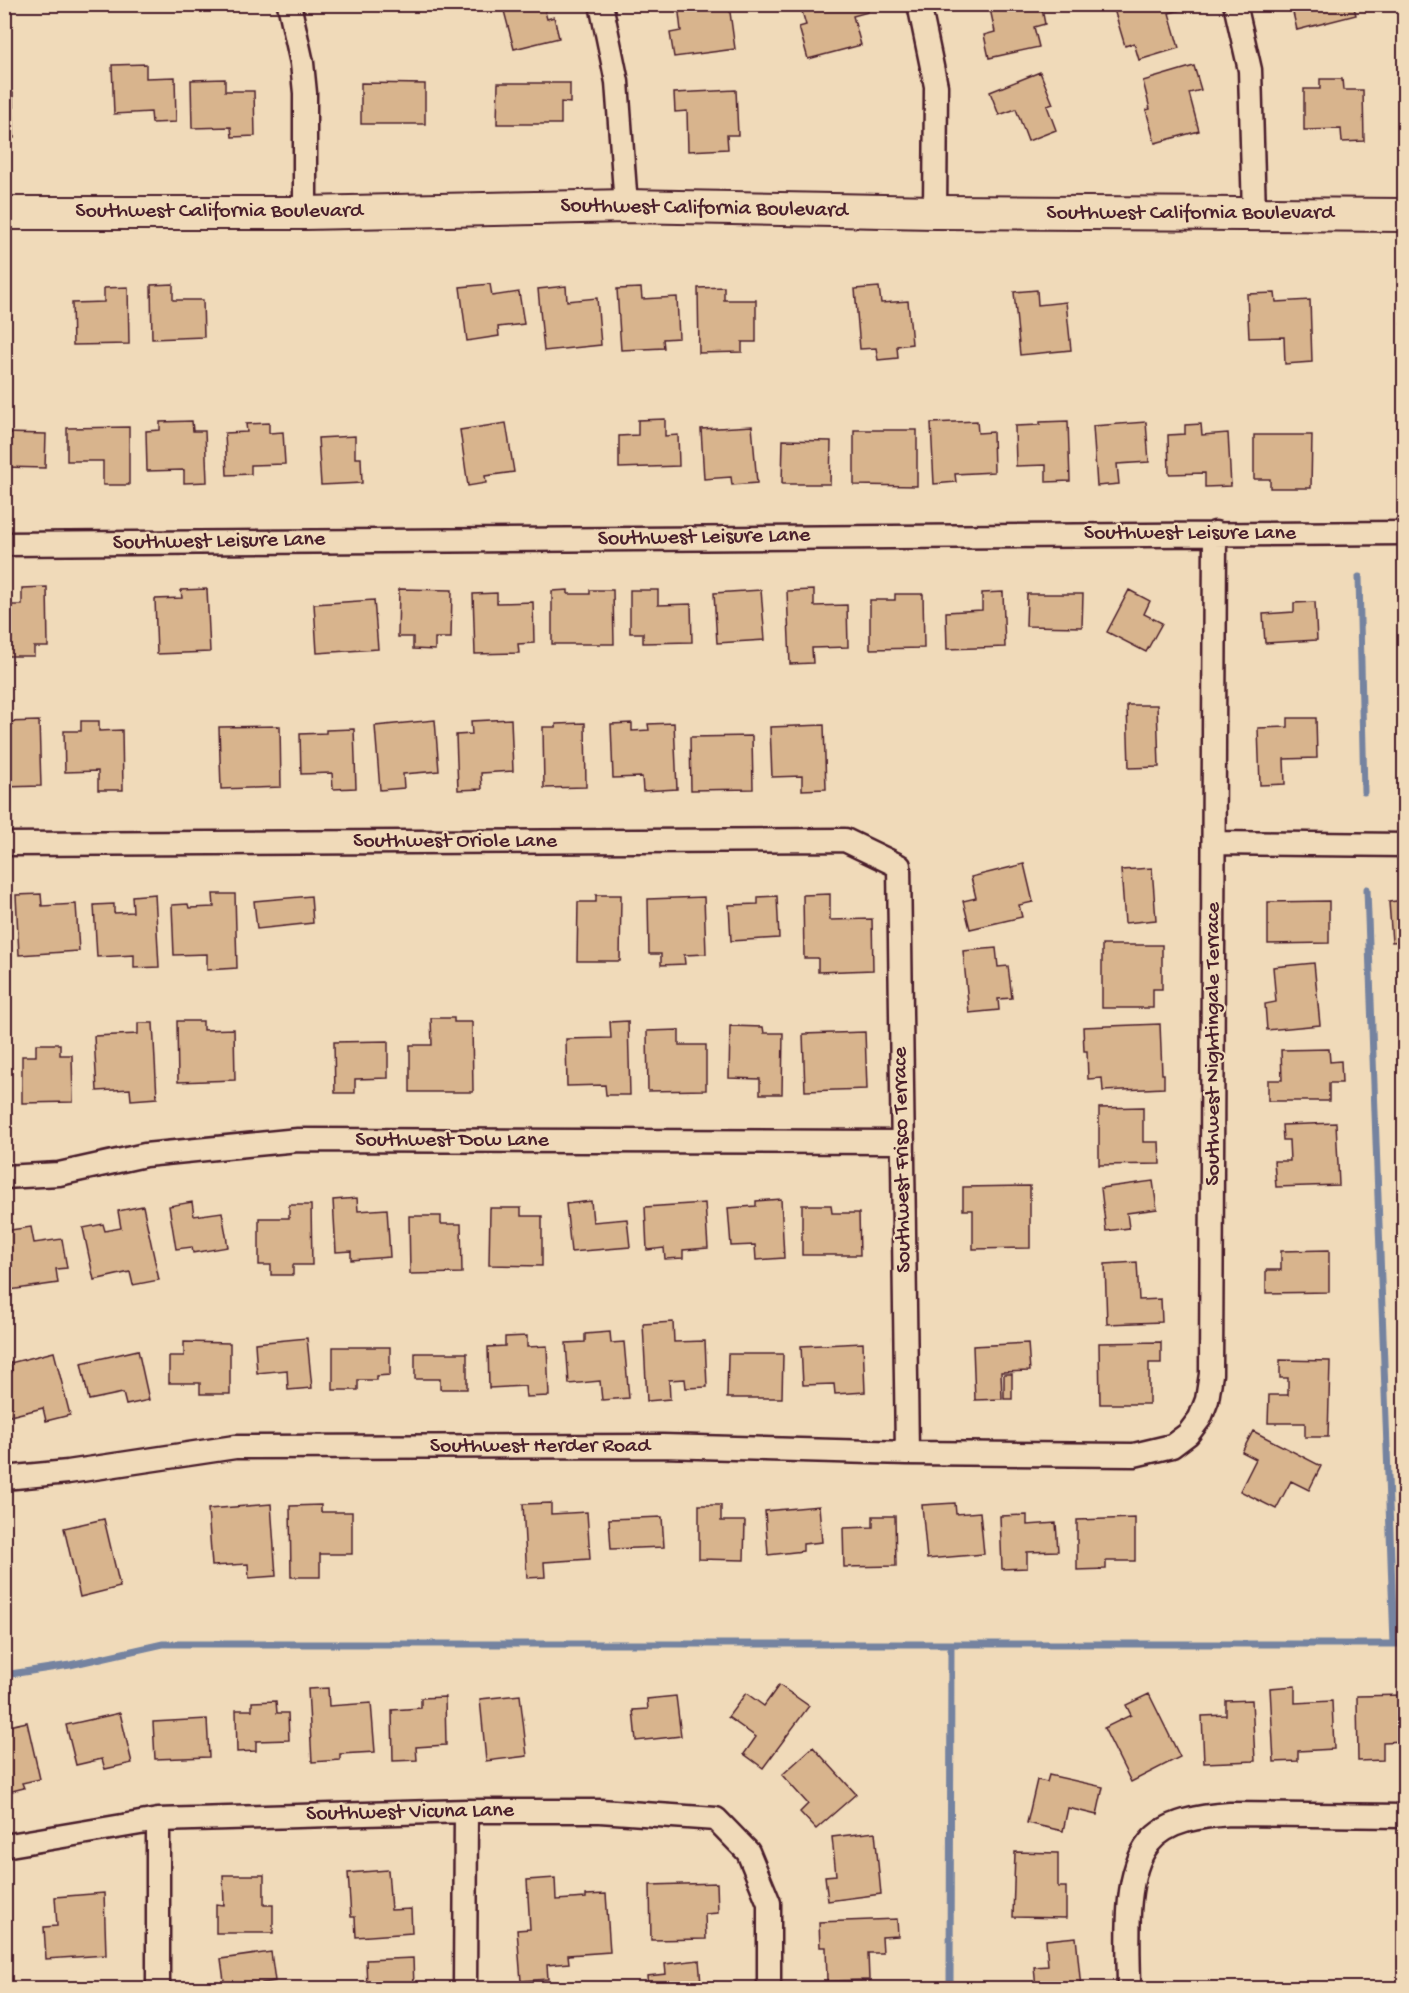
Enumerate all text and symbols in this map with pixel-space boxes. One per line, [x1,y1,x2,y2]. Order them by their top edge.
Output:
street label: Southwest California Boulevard [560,193,850,225]
street label: Southwest California Boulevard [75,199,365,225]
street label: Southwest California Boulevard [1046,201,1336,227]
street label: Southwest Leisure Lane [1084,521,1297,547]
street label: Southwest Leisure Lane [598,523,811,553]
street label: Southwest Leisure Lane [113,527,326,557]
street label: Southwest Oriole Lane [353,829,558,855]
street label: Southwest Nightingale Terrace [1201,902,1227,1186]
street label: Southwest Frisco Terrace [888,1046,918,1273]
street label: Southwest Dow Lane [355,1128,549,1154]
street label: Southwest Herder Road [430,1434,652,1460]
street label: Southwest Vicuna Lane [306,1798,515,1828]

